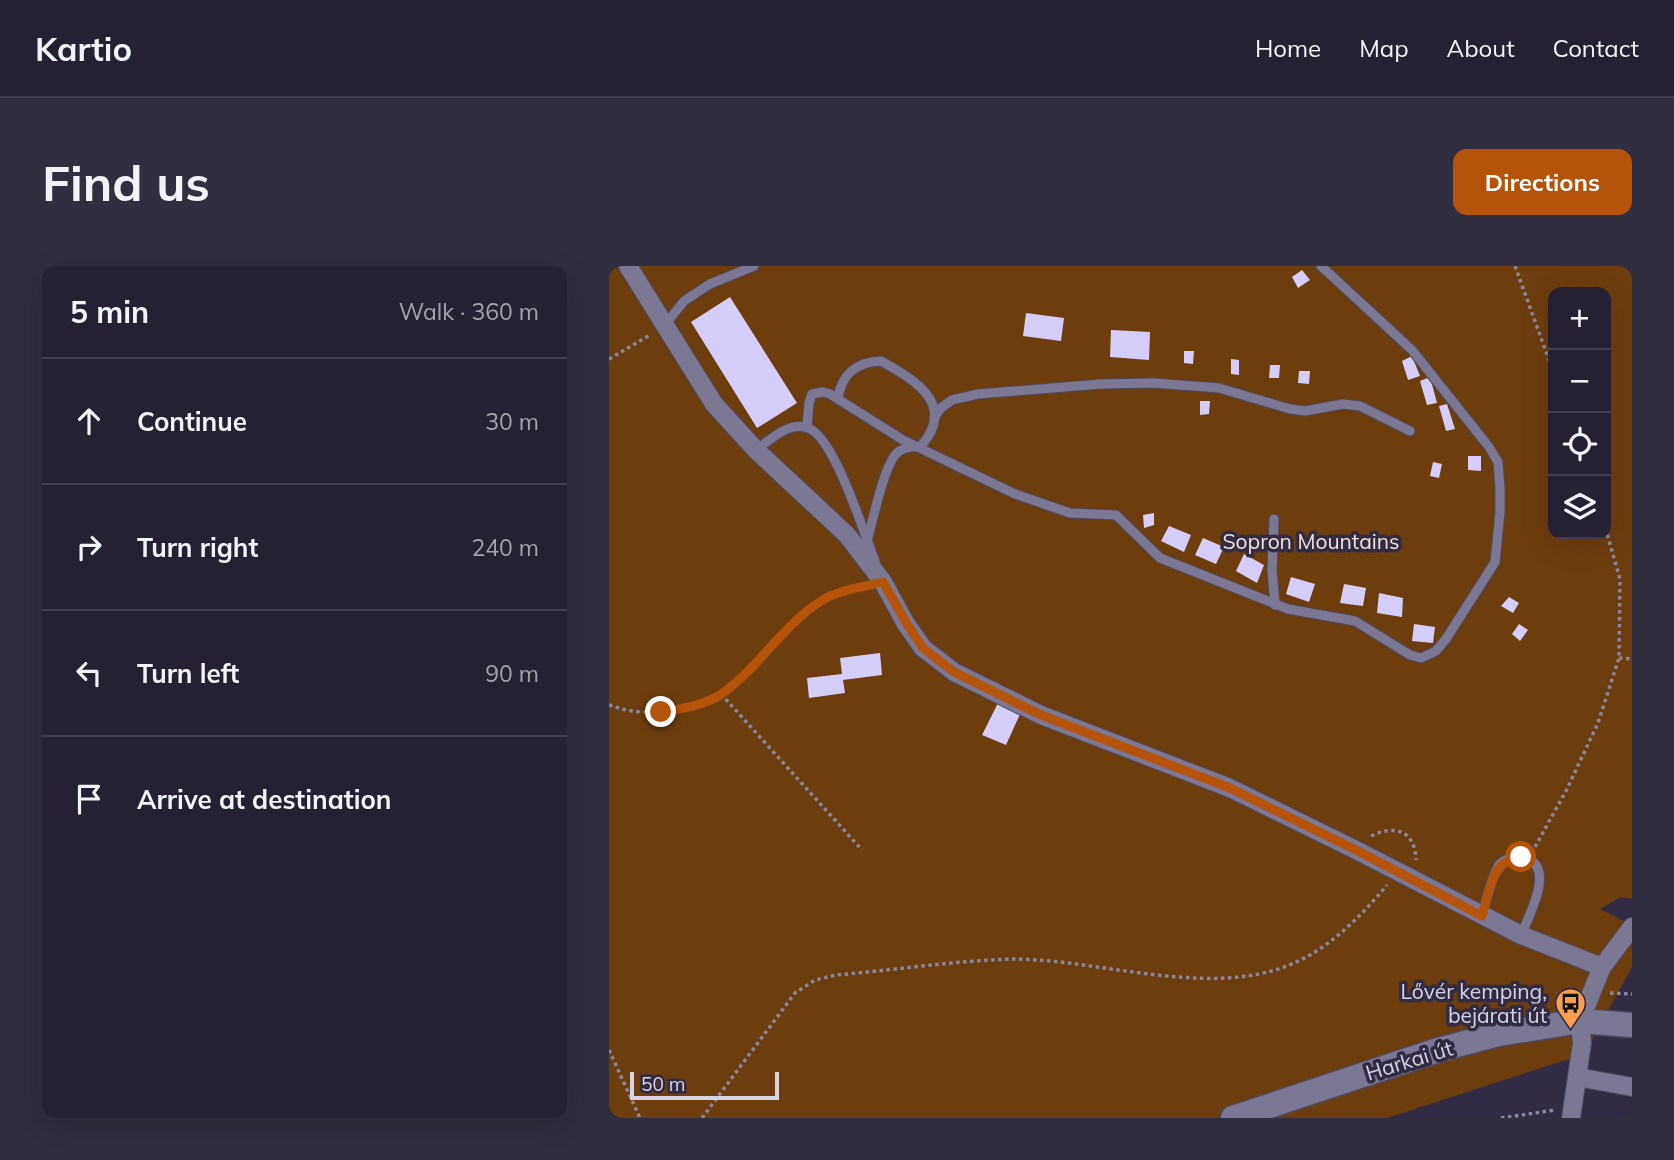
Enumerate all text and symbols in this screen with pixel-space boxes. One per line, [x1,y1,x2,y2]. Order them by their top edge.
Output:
text: Kartio [35,28,132,69]
text: Home [1255,33,1321,63]
text: Map [1359,33,1409,63]
text: About [1447,33,1515,63]
text: Contact [1553,33,1639,63]
button: Directions [1453,149,1632,215]
text: Find us [42,152,210,213]
map controls [1548,287,1611,539]
button: + [1548,287,1611,350]
text: 5 min [70,293,149,331]
text: Walk · 360 m [399,297,539,326]
button: − [1548,350,1611,413]
icon: ahead [70,402,108,440]
text: Continue [137,405,247,438]
text: 30 m [485,407,539,436]
button: locate [1548,413,1611,476]
button: layers [1548,476,1611,539]
icon: right [70,528,108,566]
park label: Sopron Mountains [1222,528,1400,554]
text: Turn right [137,531,258,564]
text: 240 m [471,533,539,562]
icon: left [70,654,108,692]
text: Turn left [137,657,239,690]
text: 90 m [485,659,539,688]
route end [645,696,676,727]
icon: arrive [70,780,108,818]
text: Arrive at destination [137,783,392,816]
route start [1505,841,1536,872]
place label: Lővér kemping, bejárati út [1401,978,1547,1028]
bus stop icon: Lővér kemping, bejárati út [1553,986,1587,1030]
street label: Harkai út [1362,1034,1456,1086]
scale bar [630,1069,779,1101]
text: 50 m [641,1072,685,1096]

